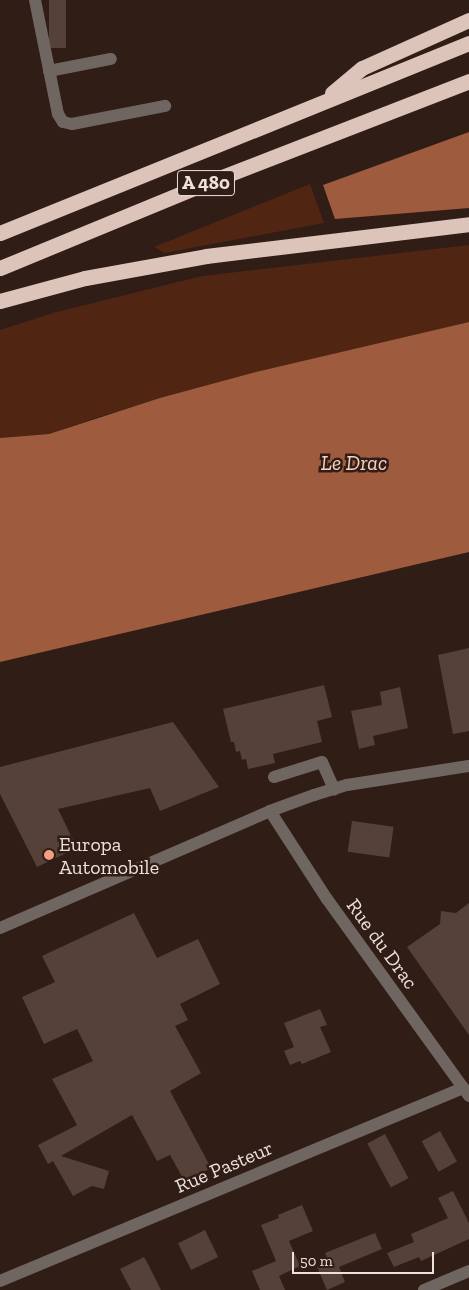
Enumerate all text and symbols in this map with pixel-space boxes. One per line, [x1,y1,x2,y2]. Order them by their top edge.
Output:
road number: A 480 [176,167,236,200]
water label: Le Drac [321,450,387,476]
place label: Europa Automobile [59,832,159,879]
marker: Europa Automobile [43,849,55,861]
street label: Rue du Drac [341,894,423,994]
street label: Rue Pasteur [172,1136,276,1198]
scale bar [294,1242,436,1274]
text: 50 m [300,1252,333,1270]

